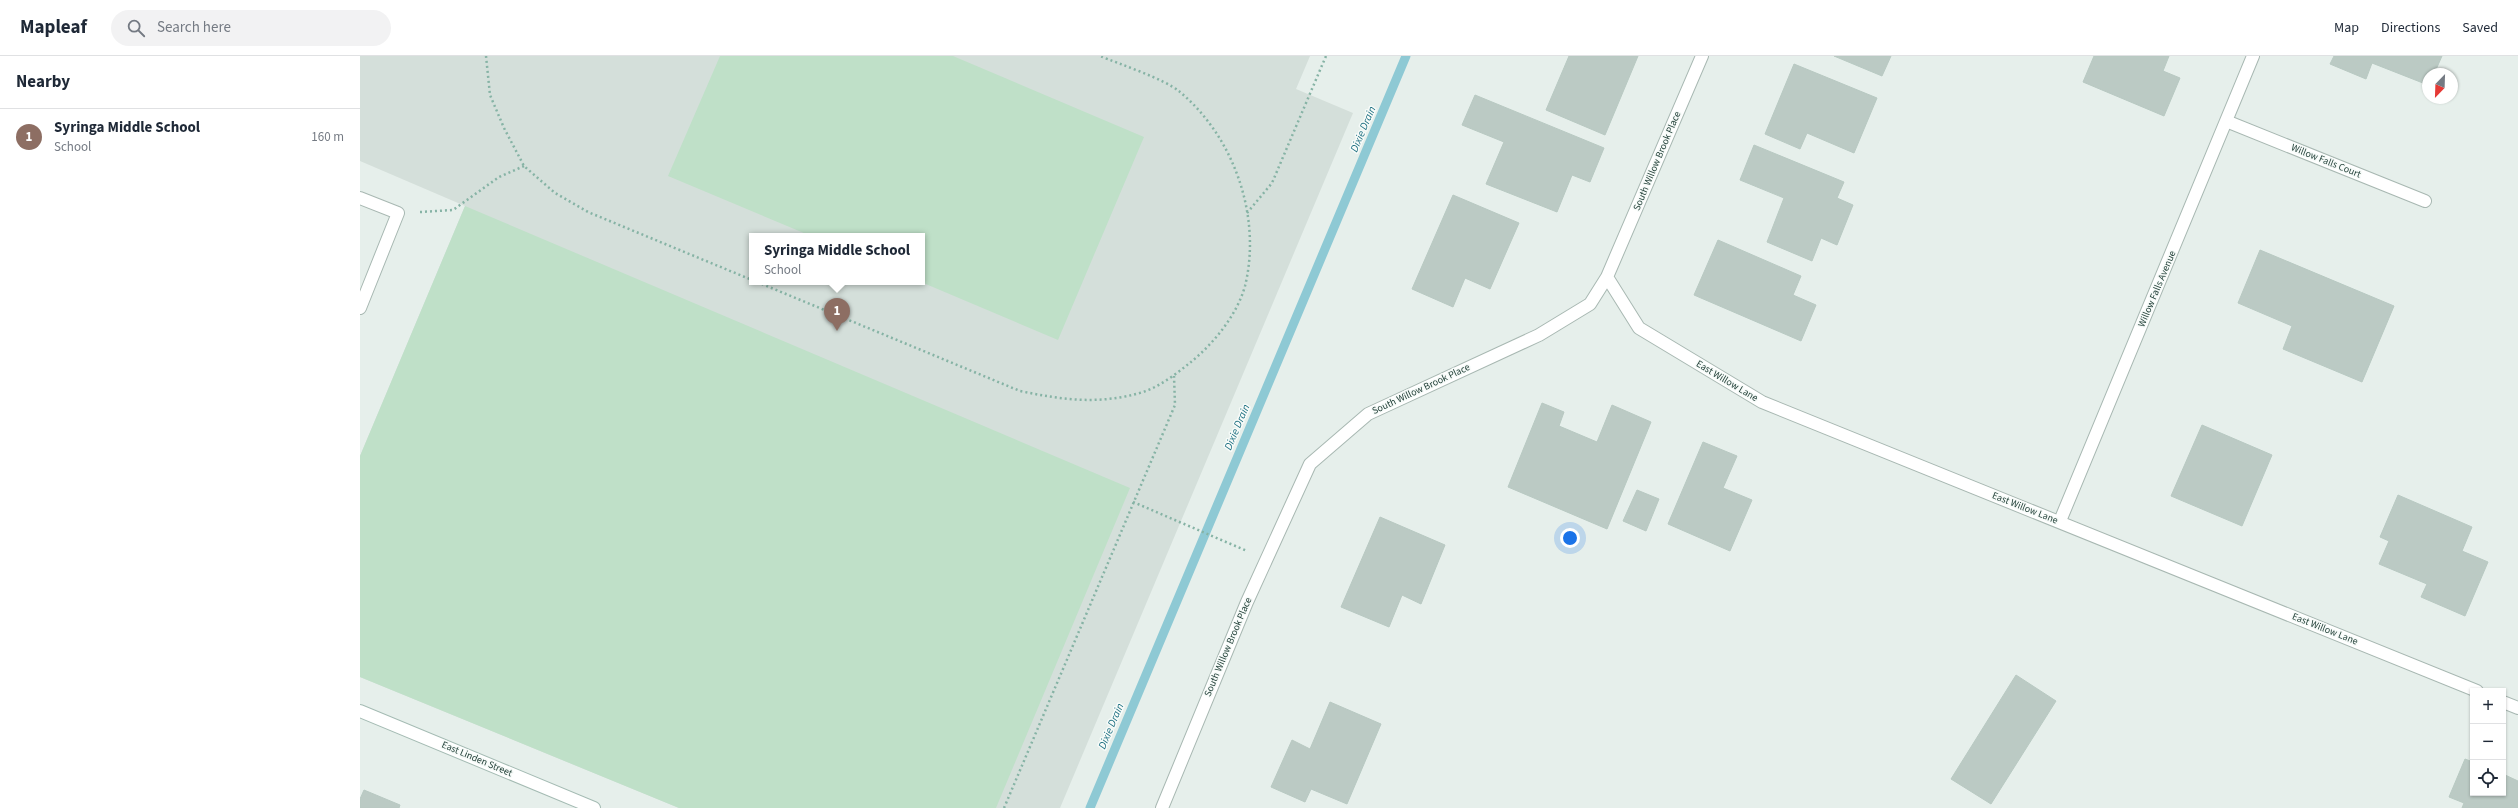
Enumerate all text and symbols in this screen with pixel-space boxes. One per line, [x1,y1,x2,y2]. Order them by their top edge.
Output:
search box [111,10,391,46]
text: Mapleaf [20,14,87,41]
icon: search [125,17,147,39]
text: Search here [157,17,231,38]
text: Map [2334,18,2359,38]
text: Directions [2381,18,2440,38]
text: Saved [2462,18,2498,38]
north arrow [2422,68,2458,104]
text: Nearby [16,70,70,94]
water label: Dixie Drain [1347,104,1379,154]
street label: South Willow Brook Place [1630,109,1684,213]
text: Syringa Middle School [54,117,200,138]
text: 1 [26,128,32,146]
text: 160 m [311,128,344,146]
text: School [54,138,91,156]
street label: Willow Falls Court [2289,141,2364,182]
popup [749,233,925,285]
text: Syringa Middle School [764,240,910,261]
street label: Willow Falls Avenue [2135,249,2179,329]
text: School [764,261,801,279]
pin: 1 [824,298,850,331]
street label: East Willow Lane [1693,357,1761,405]
street label: South Willow Brook Place [1370,360,1472,418]
water label: Dixie Drain [1221,402,1253,452]
street label: East Willow Lane [1990,488,2060,528]
your location [1560,528,1580,548]
street label: South Willow Brook Place [1201,595,1255,699]
street label: East Willow Lane [2290,609,2360,649]
map controls [2470,688,2506,796]
button: + [2470,688,2506,724]
water label: Dixie Drain [1095,701,1127,751]
button: − [2470,724,2506,760]
street label: East Linden Street [440,738,515,780]
button: locate [2470,760,2506,796]

